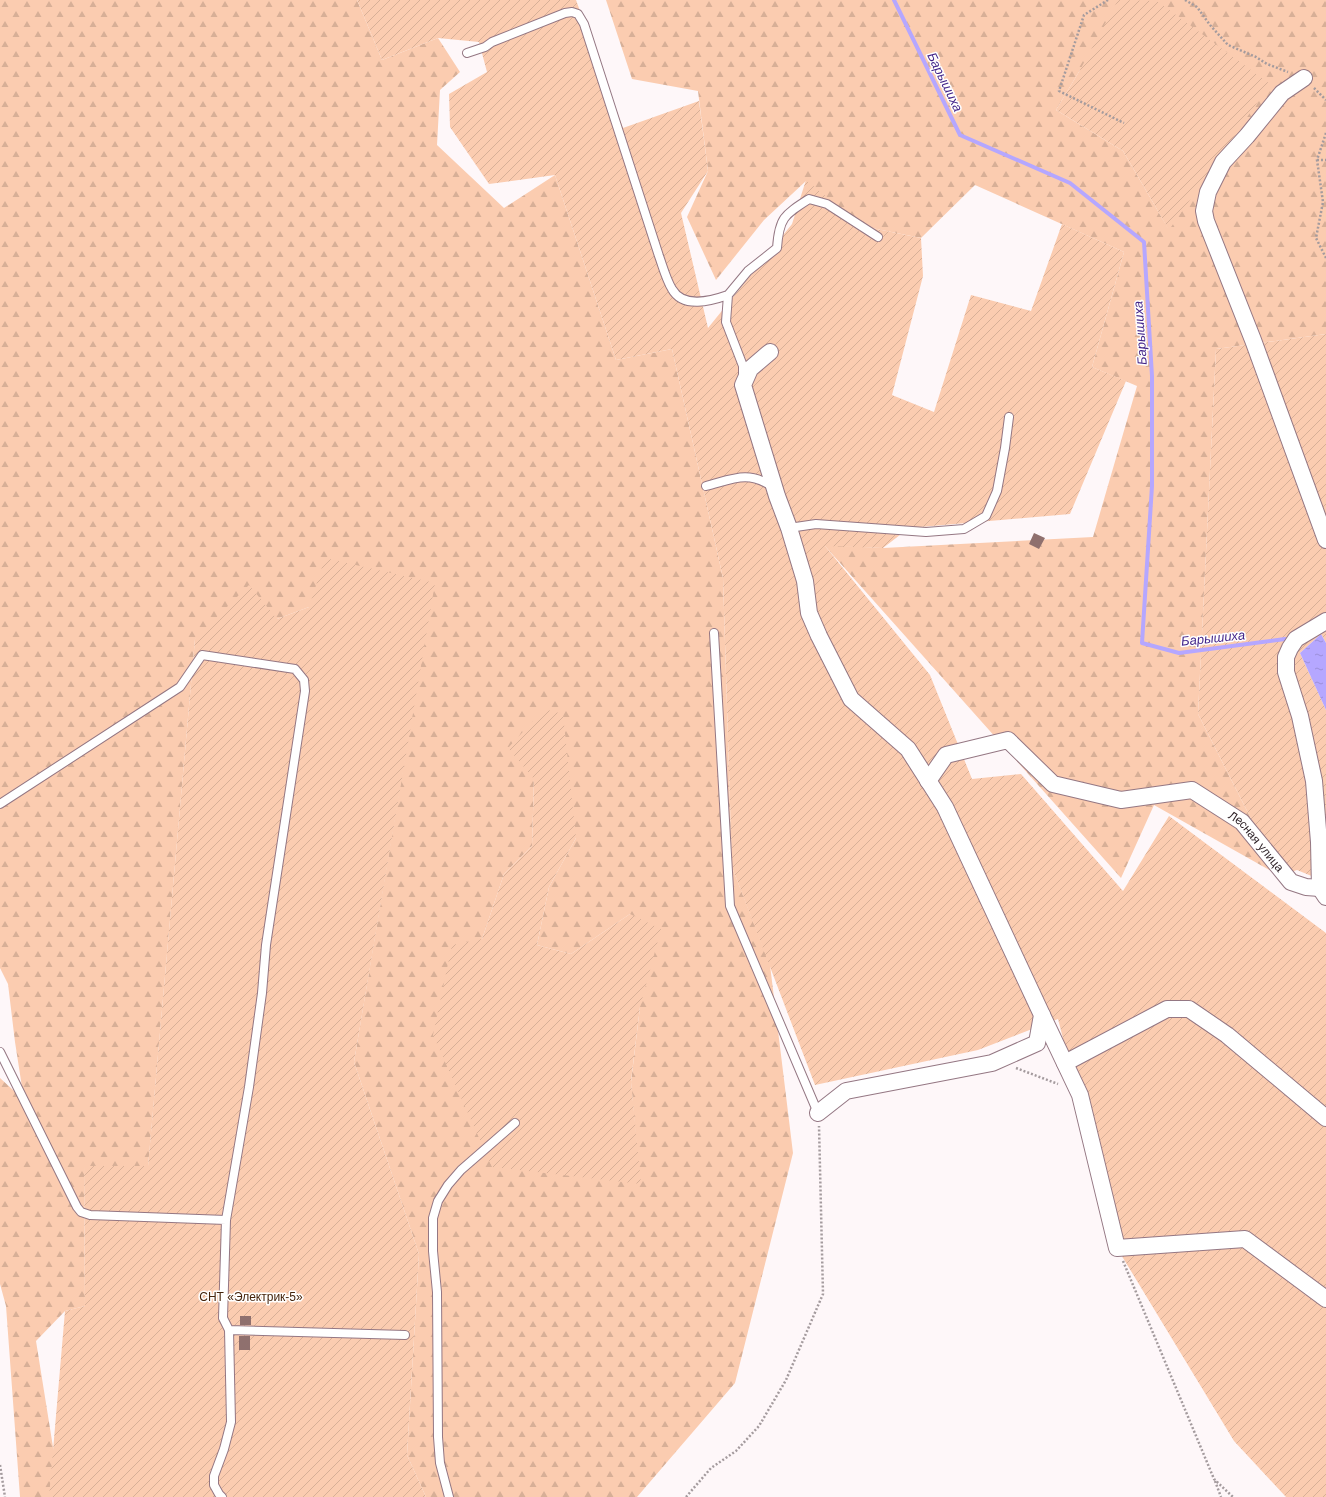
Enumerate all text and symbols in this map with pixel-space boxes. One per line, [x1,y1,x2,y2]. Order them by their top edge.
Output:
water label: Барышиха [924,50,966,114]
water label: Барышиха [1130,301,1150,365]
water label: Барышиха [1180,627,1246,649]
street label: Лесная улица [1226,808,1287,875]
park label: СНТ «Электрик-5» [199,1290,303,1304]

